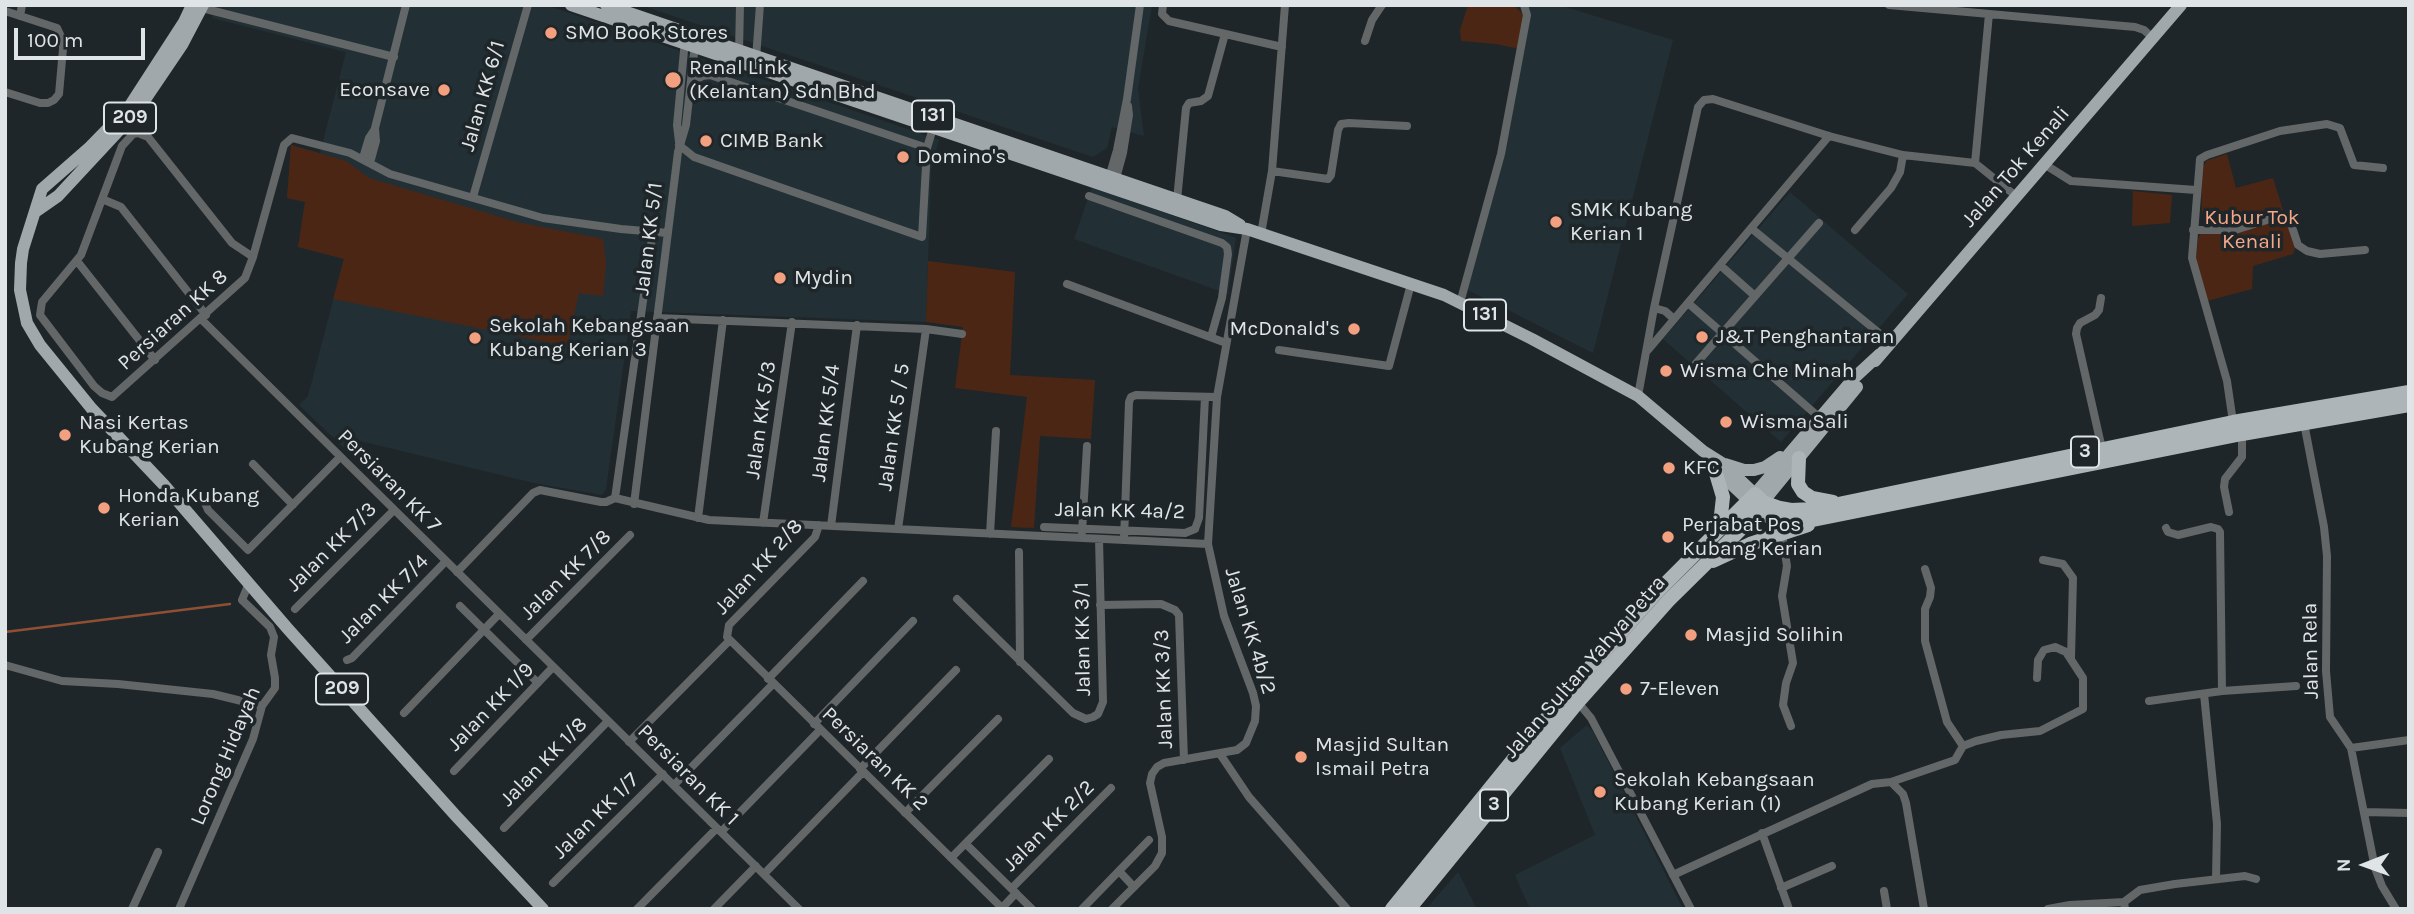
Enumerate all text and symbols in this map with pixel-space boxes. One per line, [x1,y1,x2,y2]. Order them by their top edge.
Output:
scale bar [18,14,149,58]
place label: SMO Book Stores [565,20,728,46]
marker: SMO Book Stores [543,25,559,41]
text: 100 m [27,28,84,52]
street label: Jalan KK 6/1 [455,38,511,154]
place label: Renal Link (Kelantan) Sdn Bhd [689,55,876,105]
marker: Renal Link (Kelantan) Sdn Bhd [663,70,683,90]
place label: Econsave [339,77,430,103]
marker: Econsave [436,82,452,98]
road number: 131 [912,100,954,132]
street label: Jalan Tok Kenali [1957,101,2075,233]
road number: 209 [104,102,156,134]
place label: CIMB Bank [720,128,824,154]
marker: CIMB Bank [698,133,714,149]
place label: Domino's [917,144,1006,170]
marker: Domino's [895,149,911,165]
street label: Jalan KK 5/1 [630,181,668,297]
place label: SMK Kubang Kerian 1 [1570,197,1692,247]
park label: Kubur Tok Kenali [2204,205,2300,255]
marker: SMK Kubang Kerian 1 [1548,214,1564,230]
street label: Persiaran KK 8 [113,264,233,376]
place label: Mydin [794,265,853,291]
marker: Mydin [772,270,788,286]
road number: 131 [1464,300,1506,330]
place label: Sekolah Kebangsaan Kubang Kerian 3 [489,313,690,363]
place label: McDonald's [1230,316,1340,342]
marker: McDonald's [1346,321,1362,337]
place label: J&T Penghantaran [1716,324,1894,350]
marker: J&T Penghantaran [1694,329,1710,345]
marker: Sekolah Kebangsaan Kubang Kerian 3 [467,330,483,346]
place label: Wisma Che Minah [1680,358,1855,384]
street label: Jalan KK 5/3 [740,359,782,481]
street label: Jalan KK 5 / 5 [873,362,915,492]
street label: Jalan KK 5/4 [806,363,846,483]
marker: Wisma Che Minah [1658,363,1674,379]
place label: Wisma Sali [1740,409,1849,435]
place label: Nasi Kertas Kubang Kerian [79,410,220,460]
marker: Wisma Sali [1718,414,1734,430]
street label: Persiaran KK 7 [332,424,446,538]
marker: Nasi Kertas Kubang Kerian [57,427,73,443]
road number: 3 [2071,436,2099,467]
place label: KFC [1683,455,1720,481]
marker: KFC [1661,460,1677,476]
place label: Honda Kubang Kerian [118,483,259,533]
street label: Jalan KK 7/3 [282,497,382,597]
street label: Jalan KK 4a/2 [1055,497,1185,525]
marker: Honda Kubang Kerian [96,500,112,516]
place label: Perjabat Pos Kubang Kerian [1682,512,1823,562]
street label: Jalan KK 2/8 [710,514,808,620]
street label: Jalan KK 7/8 [516,525,616,625]
marker: Perjabat Pos Kubang Kerian [1660,529,1676,545]
street label: Jalan KK 7/4 [334,549,434,649]
street label: Jalan KK 4b/2 [1219,565,1281,697]
street label: Jalan Sultan Yahya Petra [1499,571,1671,763]
street label: Jalan KK 3/1 [1069,582,1097,696]
street label: Jalan Rela [2298,603,2324,699]
place label: Masjid Solihin [1705,622,1844,648]
marker: Masjid Solihin [1683,627,1699,643]
street label: Jalan KK 3/3 [1149,629,1179,749]
street label: Jalan KK 1/9 [442,657,540,757]
road number: 209 [316,674,368,704]
place label: 7-Eleven [1640,676,1720,702]
marker: 7-Eleven [1618,681,1634,697]
street label: Lorong Hidayah [185,683,267,829]
street label: Persiaran KK 2 [816,702,934,816]
street label: Jalan KK 1/8 [495,712,593,812]
street label: Persiaran KK 1 [632,719,744,831]
place label: Masjid Sultan Ismail Petra [1315,732,1449,782]
marker: Masjid Sultan Ismail Petra [1293,749,1309,765]
place label: Sekolah Kebangsaan Kubang Kerian (1) [1614,767,1815,817]
street label: Jalan KK 1/7 [548,768,644,864]
street label: Jalan KK 2/2 [998,775,1100,877]
marker: Sekolah Kebangsaan Kubang Kerian (1) [1592,784,1608,800]
road number: 3 [1480,790,1508,820]
north arrow [2330,830,2400,900]
text: N [2333,858,2355,872]

